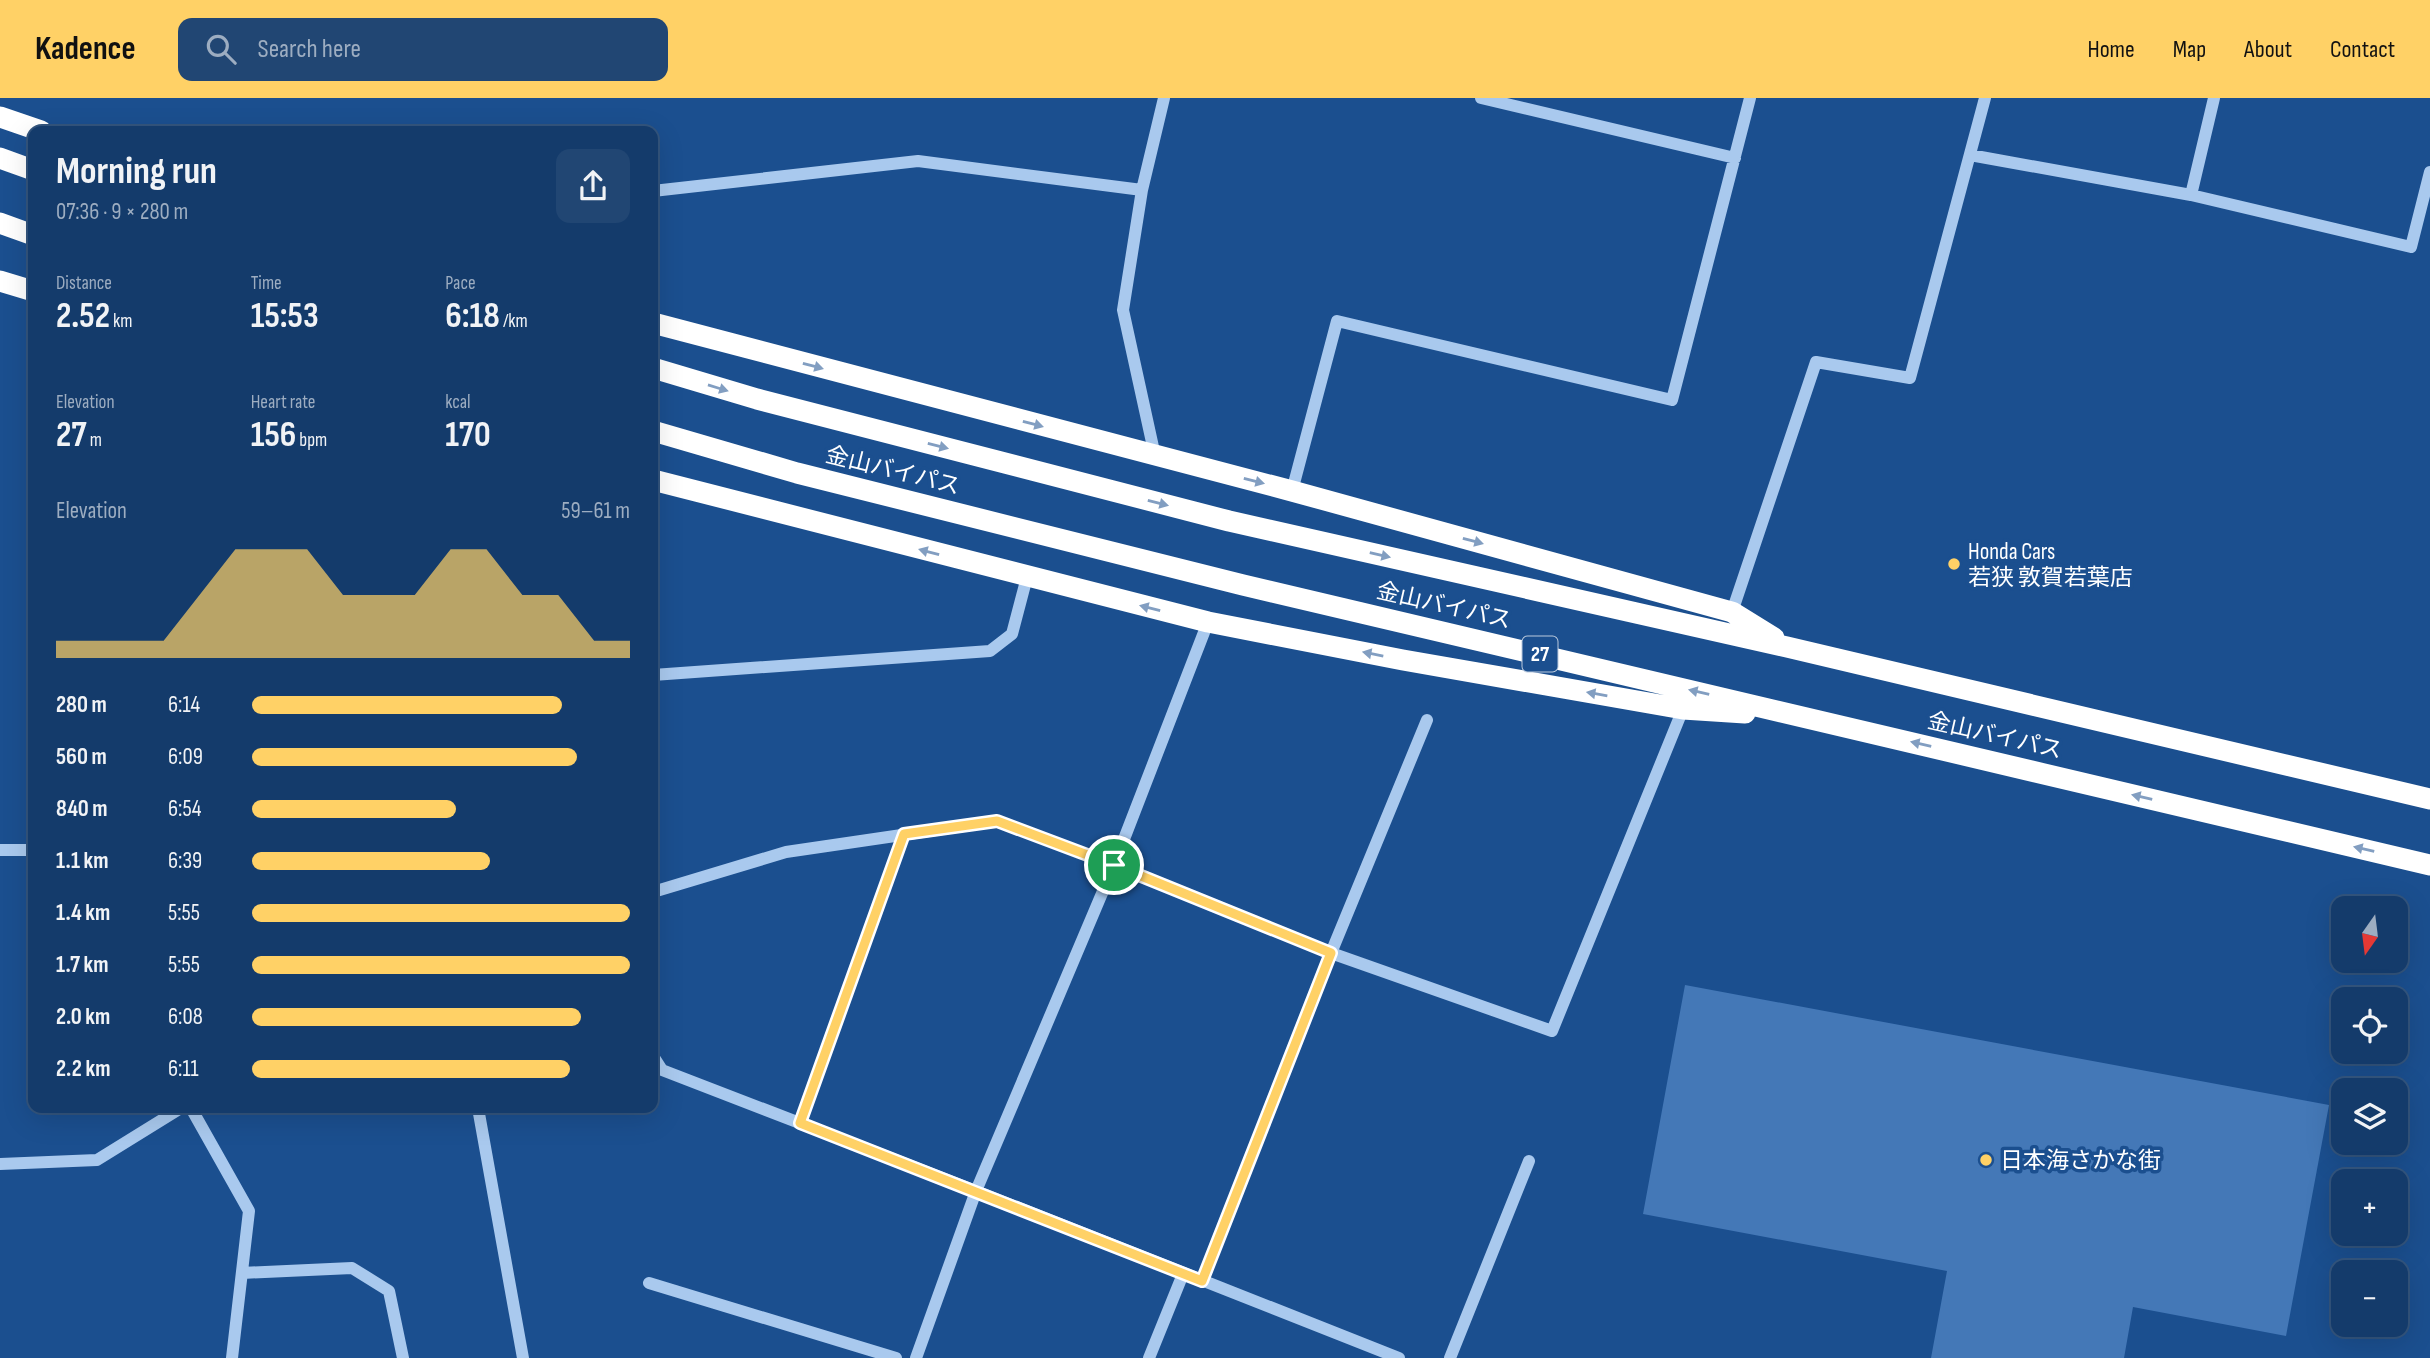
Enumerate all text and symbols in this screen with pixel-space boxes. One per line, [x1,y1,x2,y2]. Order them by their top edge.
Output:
search box [178,18,668,81]
text: Kadence [35,29,136,69]
icon: search [202,30,240,68]
text: Search here [258,34,361,65]
text: Home [2087,35,2135,64]
text: Map [2173,35,2206,64]
text: About [2244,35,2292,64]
text: Contact [2330,35,2395,64]
text: Morning run [56,149,217,194]
button: share [556,149,630,223]
text: 07:36 · 9 × 280 m [56,198,188,226]
text: Distance [56,272,112,295]
text: Time [251,272,282,295]
text: Pace [445,272,476,295]
text: 2.52 [56,295,110,338]
text: 15:53 [251,295,319,338]
text: 6:18 [445,295,500,338]
text: km [110,310,132,333]
text: /km [500,310,528,333]
one-way arrow [803,361,824,371]
one-way arrow [708,383,729,393]
text: Elevation [56,391,115,414]
text: Heart rate [251,391,316,414]
text: kcal [445,391,470,414]
text: 27 [56,414,87,457]
text: 156 [251,414,296,457]
text: 170 [445,414,491,457]
one-way arrow [1023,419,1045,430]
text: m [87,429,102,452]
text: bpm [296,429,327,452]
street label: 金山バイパス [823,441,963,501]
one-way arrow [927,441,949,452]
one-way arrow [1243,476,1265,487]
text: Elevation [56,497,127,525]
text: 59–61 m [561,497,630,525]
one-way arrow [1147,498,1169,509]
one-way arrow [1463,536,1484,546]
place label: Honda Cars 若狭 敦賀若葉店 [1968,538,2133,592]
one-way arrow [918,546,940,557]
one-way arrow [1369,550,1391,561]
marker: Honda Cars 若狭 敦賀若葉店 [1946,556,1962,572]
street label: 金山バイパス [1374,577,1514,635]
one-way arrow [1139,602,1161,613]
road number: 27 [1522,636,1558,672]
one-way arrow [1362,648,1384,659]
one-way arrow [1688,686,1710,697]
one-way arrow [1586,688,1608,699]
text: 280 m [56,691,107,719]
text: 6:14 [168,691,200,719]
street label: 金山バイパス [1925,707,2065,765]
one-way arrow [1910,739,1932,750]
text: 560 m [56,743,107,771]
text: 6:09 [168,743,203,771]
one-way arrow [2131,791,2153,802]
text: 840 m [56,795,108,823]
text: 6:54 [168,795,201,823]
pin [1084,835,1144,895]
one-way arrow [2352,843,2374,854]
icon: arrive [1095,846,1133,884]
text: 1.1 km [56,847,109,875]
text: 6:39 [168,847,202,875]
north arrow [2331,896,2408,973]
map controls [2331,896,2408,1337]
text: 1.4 km [56,899,110,927]
text: 5:55 [168,899,200,927]
text: 1.7 km [56,951,109,979]
text: 5:55 [168,951,200,979]
button: locate [2331,987,2408,1064]
text: 2.0 km [56,1003,110,1031]
text: 6:08 [168,1003,203,1031]
text: 2.2 km [56,1055,110,1083]
text: 6:11 [168,1055,199,1083]
button: layers [2331,1078,2408,1155]
place label: 日本海さかな街 [2000,1147,2161,1175]
marker: 日本海さかな街 [1978,1152,1994,1168]
button: + [2331,1169,2408,1246]
button: − [2331,1260,2408,1337]

